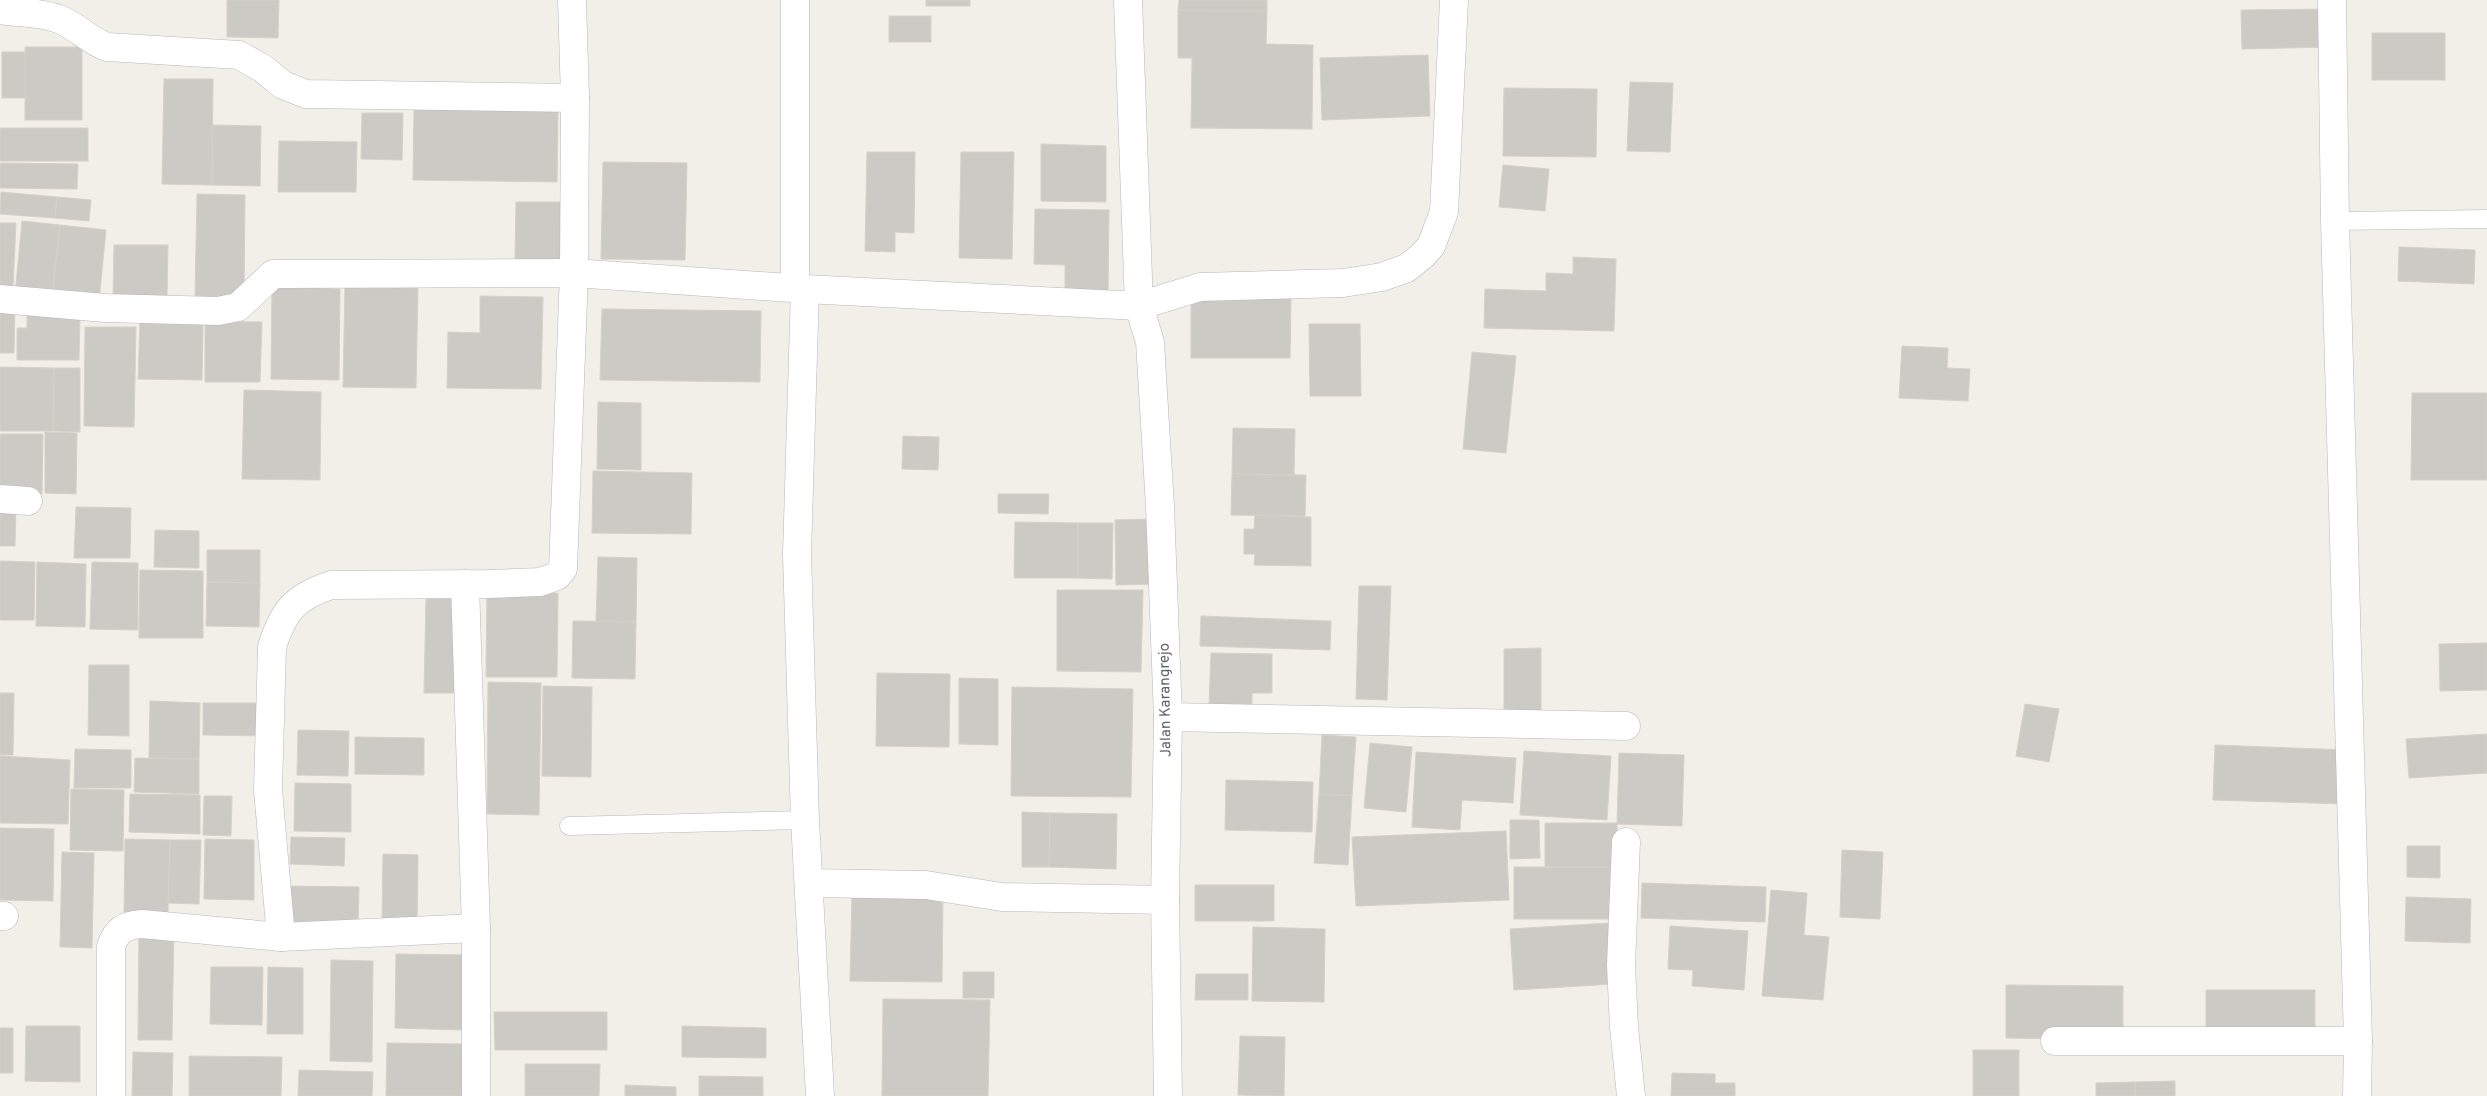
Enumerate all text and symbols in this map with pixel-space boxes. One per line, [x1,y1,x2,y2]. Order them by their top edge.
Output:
street label: Jalan Karangrejo [1156,643,1176,757]

